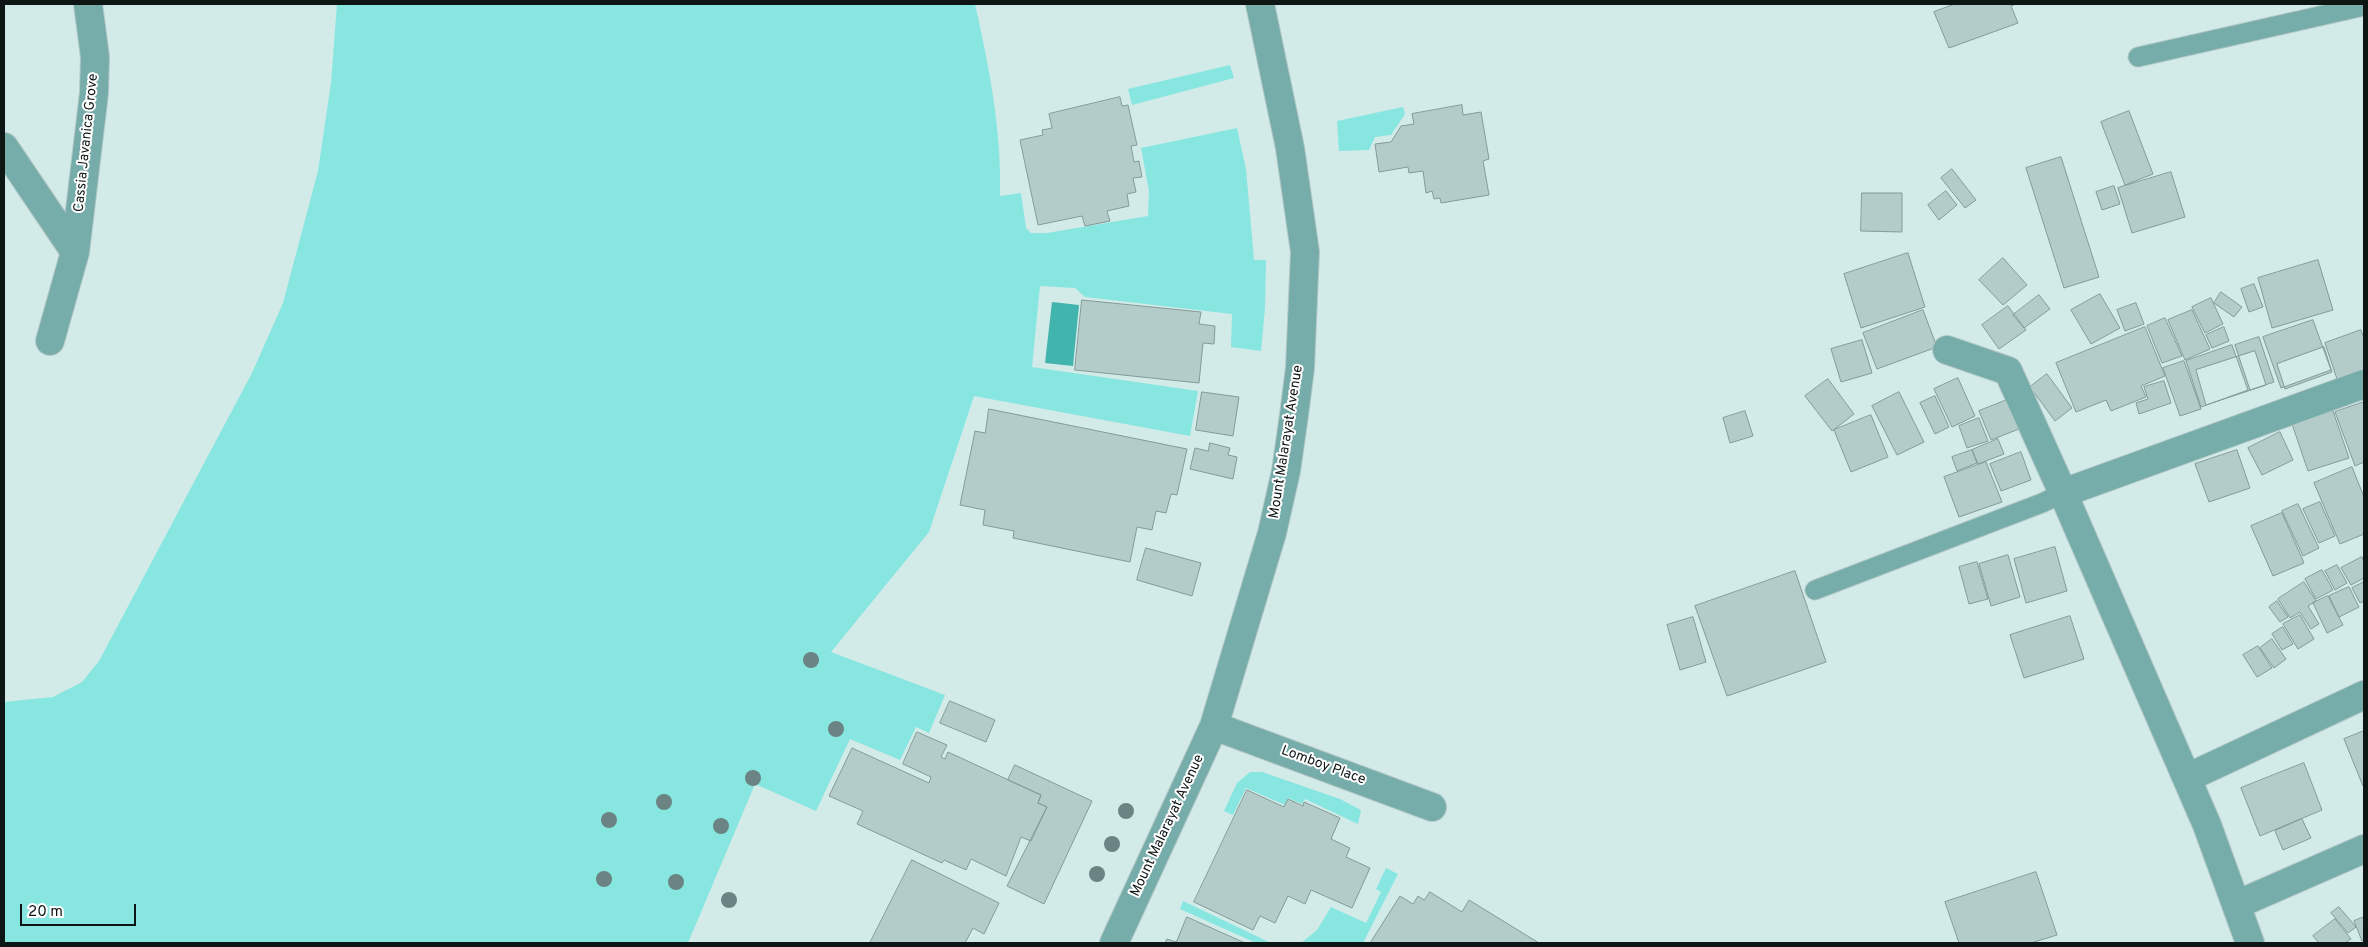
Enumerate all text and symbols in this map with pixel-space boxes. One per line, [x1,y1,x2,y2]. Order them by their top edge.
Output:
street label: Cassia Javanica Grove [71,73,103,213]
street label: Mount Malarayat Avenue [1267,364,1307,520]
street label: Lomboy Place [1278,743,1368,789]
street label: Mount Malarayat Avenue [1128,752,1208,900]
scale bar [22,894,139,926]
text: 20 m [28,903,63,922]

